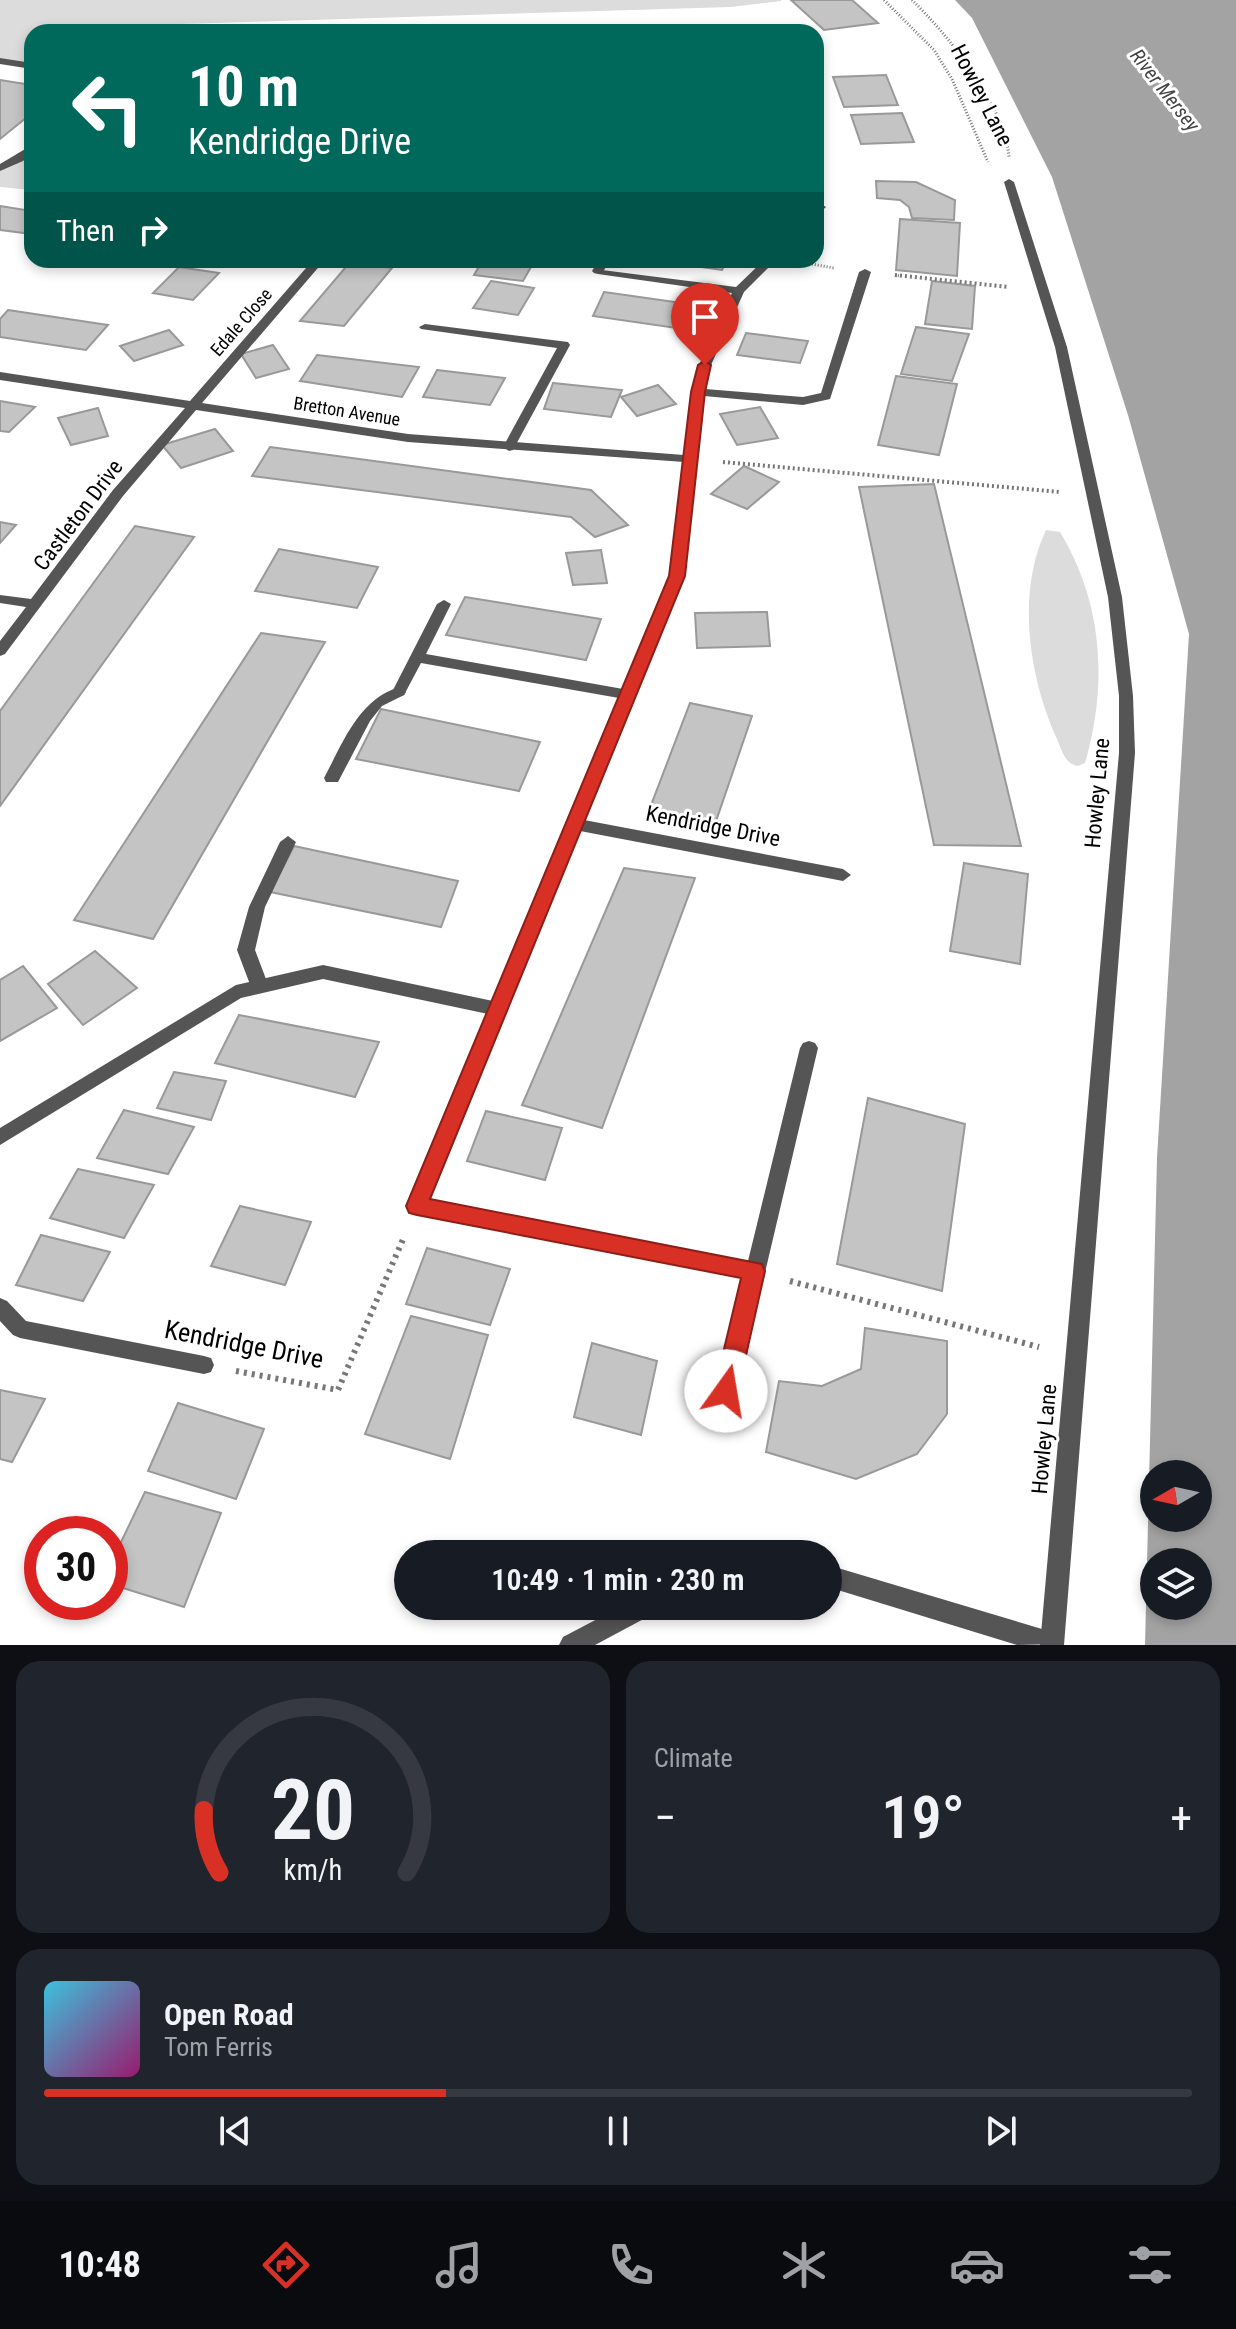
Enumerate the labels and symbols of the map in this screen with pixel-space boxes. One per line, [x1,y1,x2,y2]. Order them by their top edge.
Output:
street label: Howley Lane [946,40,1018,150]
water label: River Mersey [1125,44,1205,137]
pin [671,283,739,365]
street label: Edale Close [206,284,276,360]
street label: Bretton Avenue [292,392,402,430]
street label: Castleton Drive [28,455,128,575]
street label: Howley Lane [1080,737,1114,849]
street label: Kendridge Drive [644,801,782,851]
street label: Kendridge Drive [162,1314,326,1374]
position arrow [684,1349,768,1433]
street label: Howley Lane [1027,1383,1061,1495]
north arrow [1140,1460,1212,1532]
speed limit sign: 30 [24,1516,128,1620]

